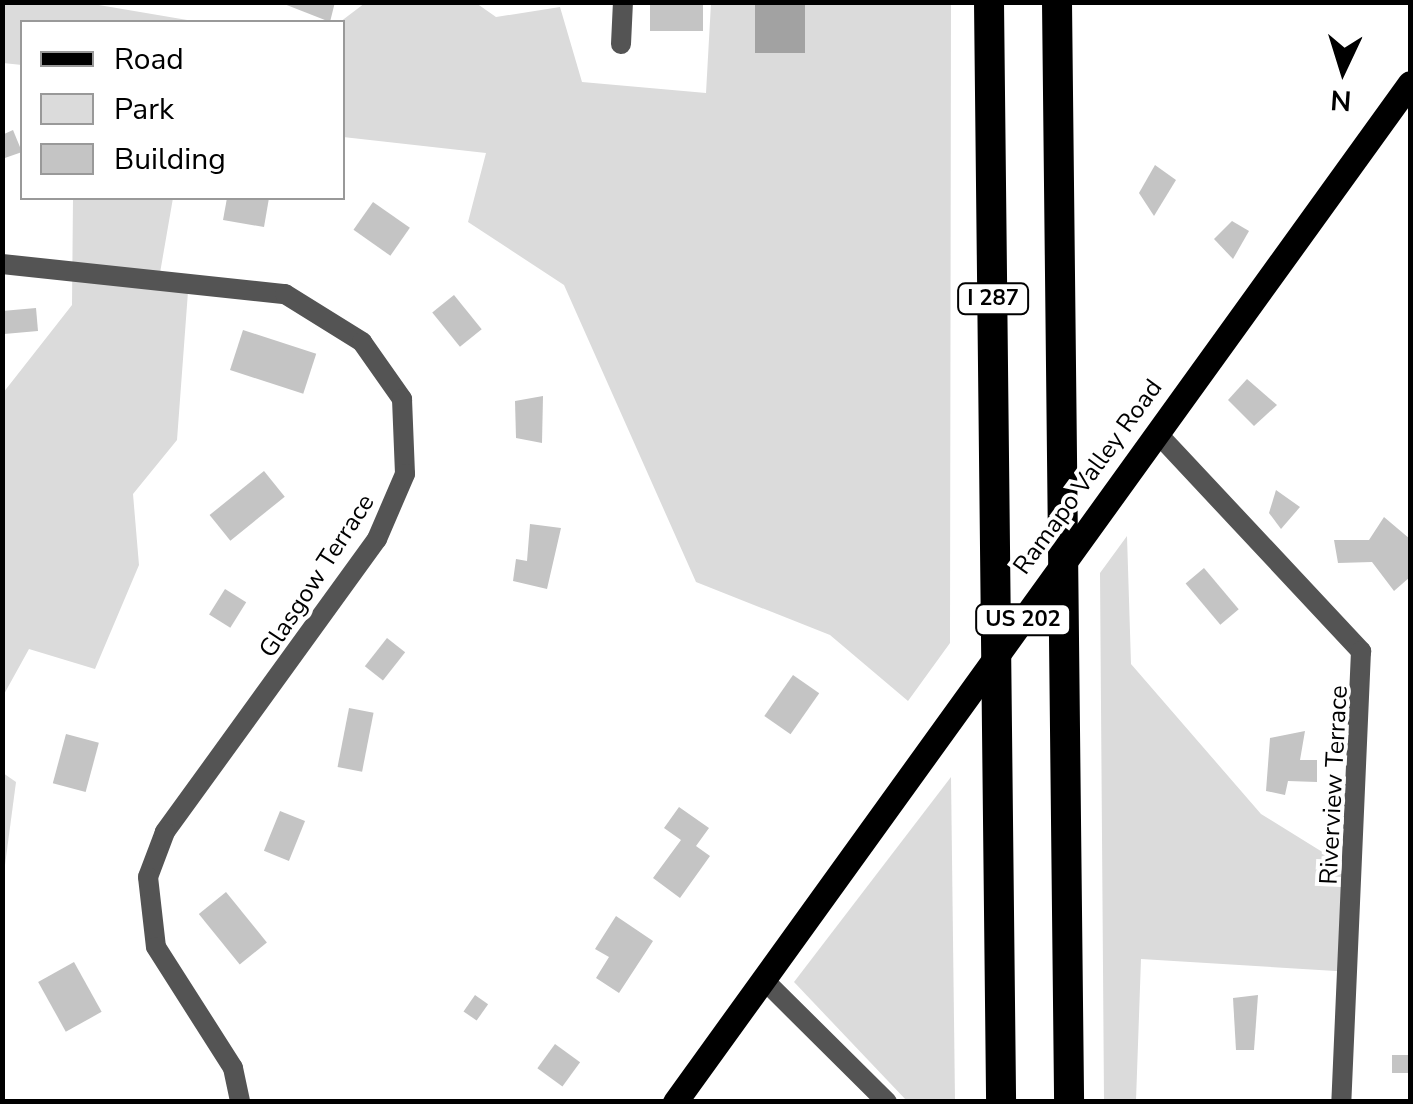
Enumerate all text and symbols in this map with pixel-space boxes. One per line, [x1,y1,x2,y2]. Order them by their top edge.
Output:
legend [20,20,345,200]
north arrow [1293,20,1393,120]
text: Road [114,39,184,80]
text: N [1329,80,1353,120]
text: Park [114,89,174,130]
text: Building [114,139,226,180]
road number: I 287 [956,282,1030,316]
street label: Ramapo Valley Road [1007,374,1169,580]
street label: Glasgow Terrace [253,489,381,663]
road number: US 202 [973,603,1073,637]
street label: Riverview Terrace [1314,685,1354,885]

